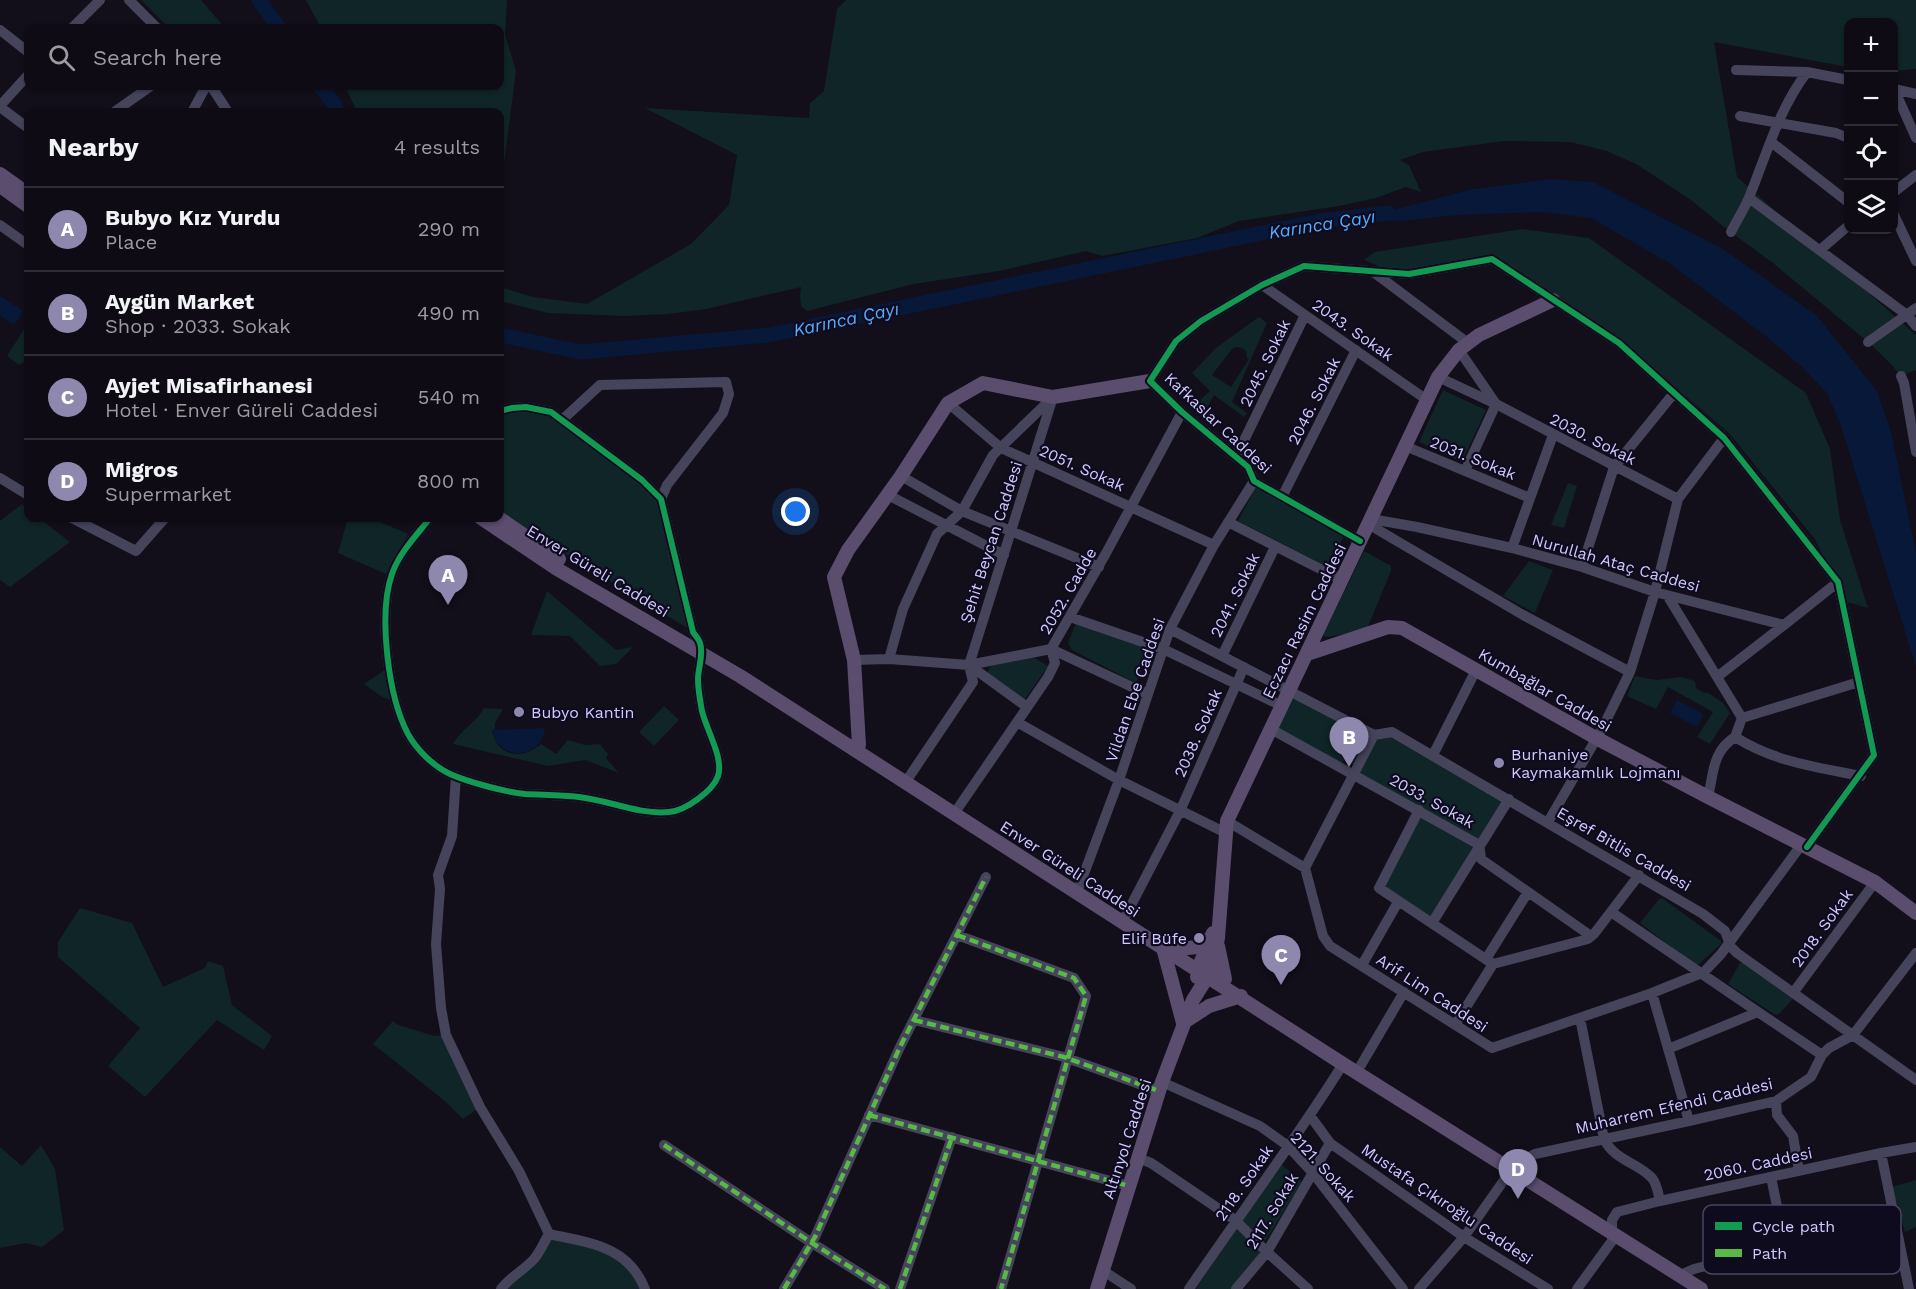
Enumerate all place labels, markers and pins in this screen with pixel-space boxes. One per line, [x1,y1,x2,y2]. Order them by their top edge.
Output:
pin: A [428,556,468,605]
place label: Bubyo Kantin [531,703,634,722]
marker: Bubyo Kantin [512,705,526,719]
pin: B [1330,718,1368,767]
place label: Burhaniye Kaymakamlık Lojmanı [1511,745,1681,782]
marker: Burhaniye Kaymakamlık Lojmanı [1492,756,1506,770]
place label: Elif Büfe [1121,929,1187,948]
marker: Elif Büfe [1192,931,1206,945]
pin: C [1262,936,1300,985]
pin: D [1498,1150,1538,1199]

